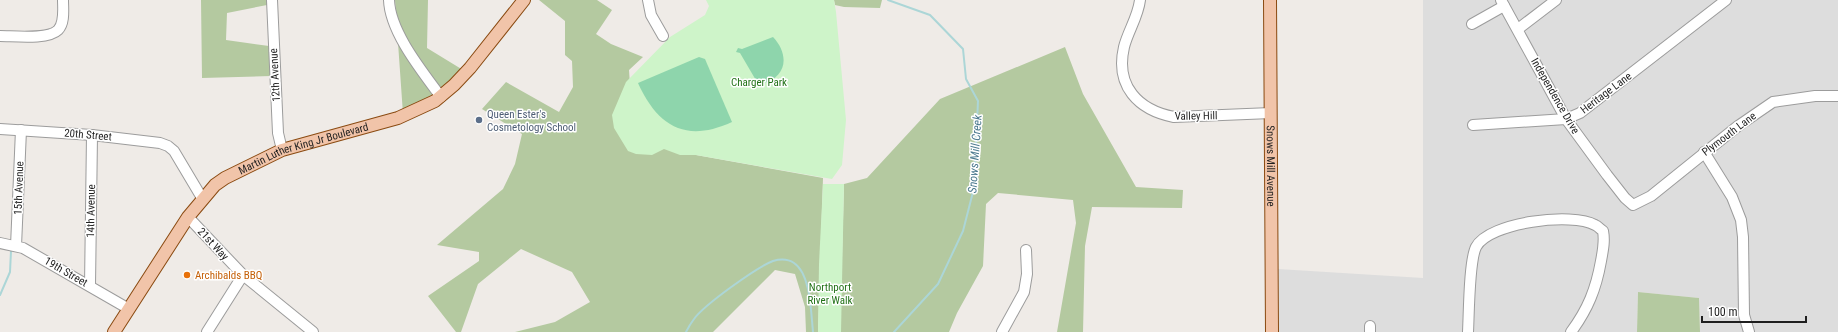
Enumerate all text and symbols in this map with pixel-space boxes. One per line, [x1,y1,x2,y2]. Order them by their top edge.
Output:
street label: 12th Avenue [267,48,283,102]
street label: Independence Drive [1528,56,1582,136]
street label: Heritage Lane [1578,70,1634,116]
park label: Charger Park [731,76,787,89]
place label: Queen Ester's Cosmetology School [487,108,576,134]
street label: Valley Hill [1174,109,1218,123]
street label: Plymouth Lane [1699,109,1759,159]
water label: Snows Mill Creek [965,113,985,194]
marker: Queen Ester's Cosmetology School [474,115,484,125]
street label: Martin Luther King Jr Boulevard [236,120,370,177]
street label: Snows Mill Avenue [1264,125,1278,207]
street label: 20th Street [64,126,112,144]
street label: 15th Avenue [12,161,26,215]
street label: 14th Avenue [84,184,98,238]
street label: 21st Way [195,225,232,263]
street label: 19th Street [42,254,90,290]
place label: Archibalds BBQ [195,269,262,282]
marker: Archibalds BBQ [182,270,192,280]
park label: Northport River Walk [808,281,853,307]
scale bar [1702,298,1806,324]
text: 100 m [1708,305,1738,319]

